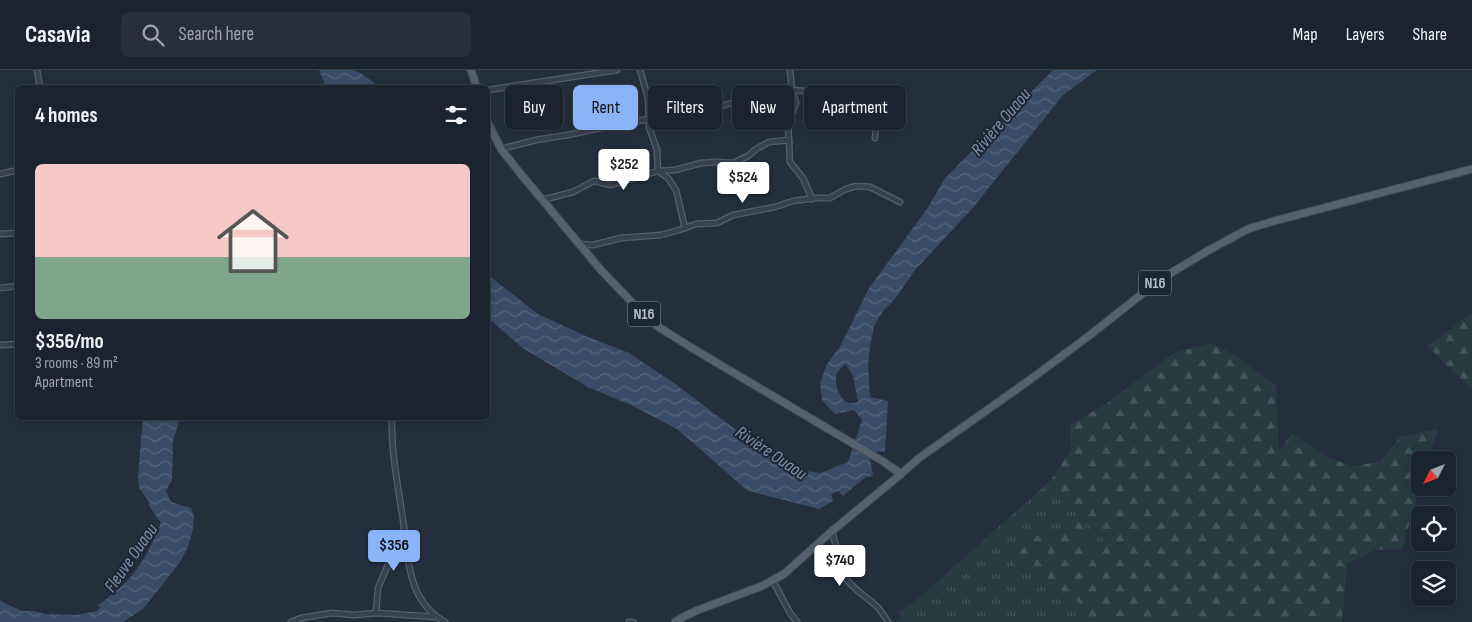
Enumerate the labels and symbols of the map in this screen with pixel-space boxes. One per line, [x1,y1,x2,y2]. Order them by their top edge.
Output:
water label: Rivière Ouaou [967,84,1036,160]
pin: $252 [594,148,654,191]
pin: $524 [713,162,773,204]
road number: N16 [1139,270,1171,296]
road number: N16 [628,302,660,326]
water label: Rivière Ouaou [731,422,811,485]
north arrow [1411,451,1456,496]
water label: Fleuve Ouaou [100,519,163,596]
pin: $356 [364,530,424,572]
pin: $740 [810,544,870,587]

